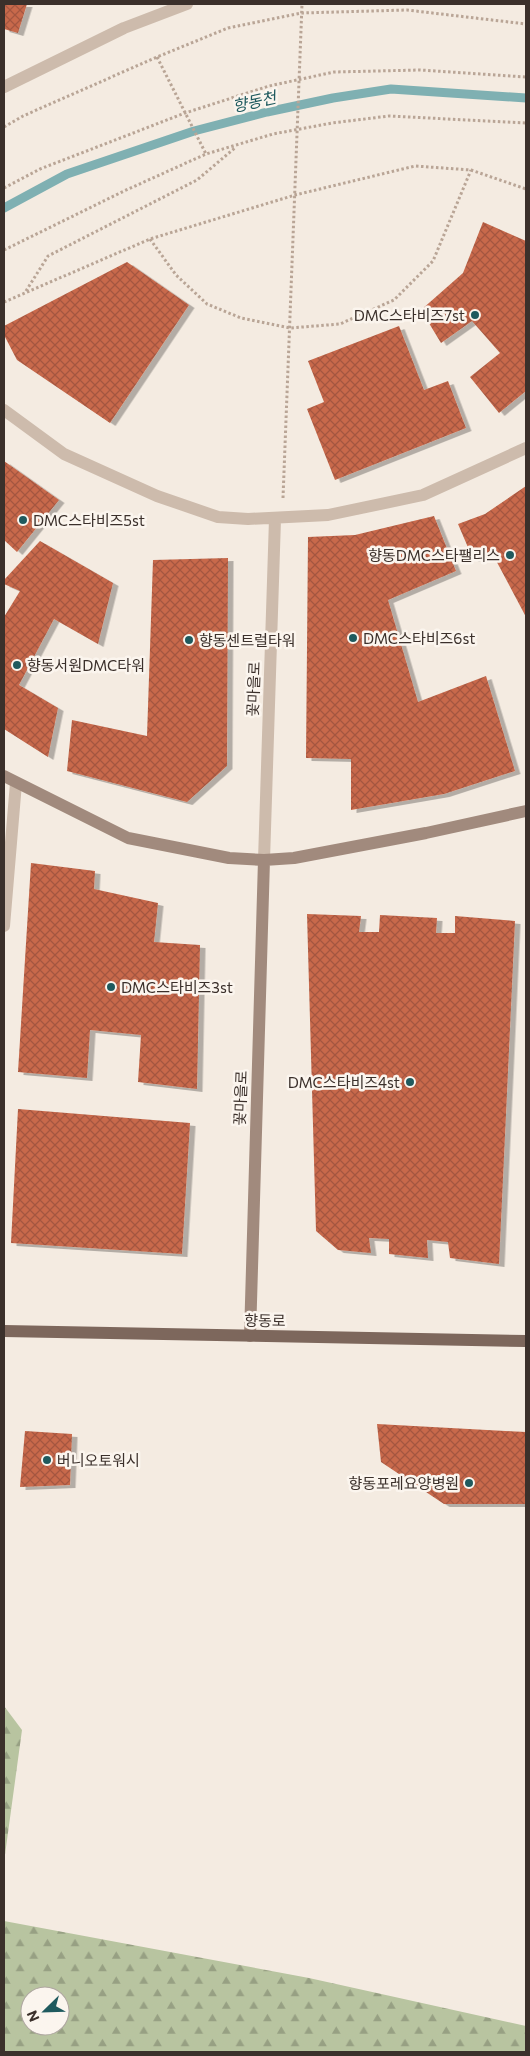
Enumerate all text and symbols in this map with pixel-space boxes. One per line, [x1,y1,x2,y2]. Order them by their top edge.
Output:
water label: 향동천 [230,86,280,115]
place label: DMC스타비즈7st [354,306,465,324]
marker: DMC스타비즈7st [469,309,481,321]
place label: DMC스타비즈5st [33,511,145,529]
marker: DMC스타비즈5st [17,514,29,526]
place label: 향동DMC스타팰리스 [368,546,500,564]
marker: 향동DMC스타팰리스 [504,549,516,561]
place label: DMC스타비즈6st [363,629,475,647]
place label: 향동센트럴타워 [199,631,296,649]
marker: DMC스타비즈6st [347,632,359,644]
marker: 향동센트럴타워 [183,634,195,646]
place label: 향동서원DMC타워 [27,656,145,674]
marker: 향동서원DMC타워 [11,659,23,671]
street label: 꽃마을로 [243,661,263,717]
place label: DMC스타비즈3st [121,978,233,996]
marker: DMC스타비즈3st [105,981,117,993]
street label: 꽃마을로 [230,1070,250,1126]
place label: DMC스타비즈4st [288,1073,400,1091]
marker: DMC스타비즈4st [404,1076,416,1088]
street label: 향동로 [244,1311,286,1329]
place label: 버니오토워시 [57,1451,140,1469]
marker: 버니오토워시 [41,1454,53,1466]
place label: 향동포레요양병원 [349,1474,459,1492]
marker: 향동포레요양병원 [463,1477,475,1489]
north arrow [20,1986,70,2036]
text: N [23,2008,42,2024]

